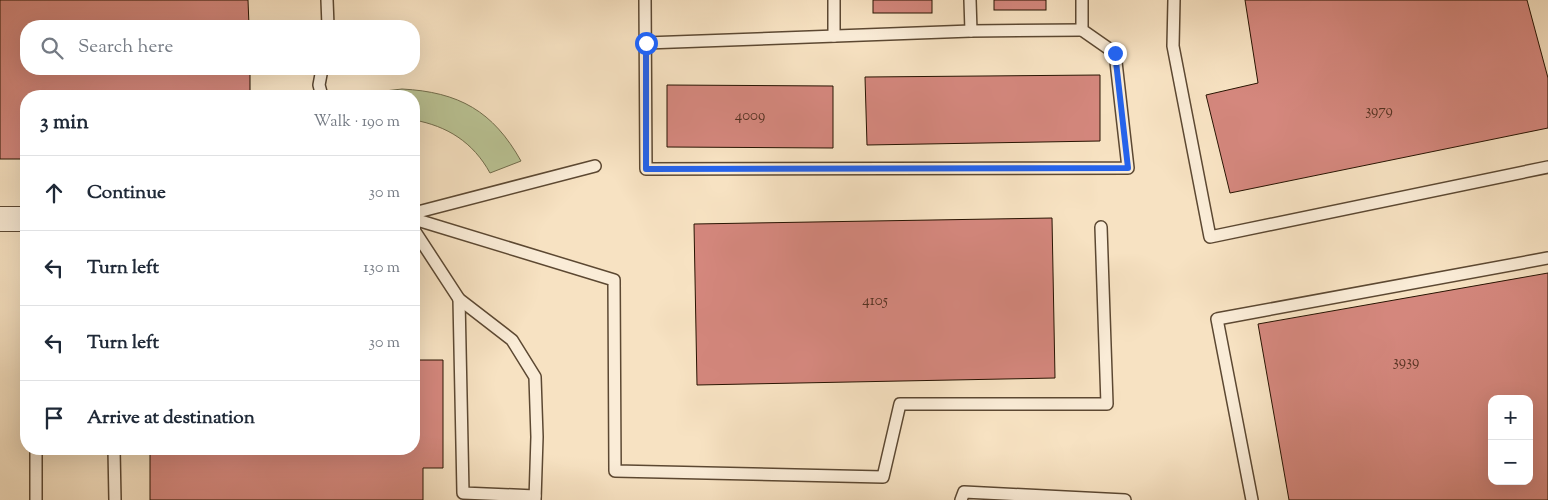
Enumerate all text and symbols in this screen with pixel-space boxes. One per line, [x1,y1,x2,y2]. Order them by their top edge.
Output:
search box [20,20,420,75]
route start [635,32,658,55]
icon: search [38,34,66,62]
text: Search here [78,34,173,61]
route end [1104,42,1127,65]
house number: 3979 [1365,101,1393,122]
house number: 4009 [735,106,765,127]
text: 3 min [40,108,89,138]
text: Walk · 190 m [313,111,400,134]
icon: ahead [40,179,68,207]
text: Continue [87,180,166,207]
text: 30 m [369,182,400,205]
icon: left [40,254,68,282]
text: Turn left [87,255,159,282]
text: 130 m [363,257,400,280]
house number: 4105 [862,291,888,312]
icon: left [40,329,68,357]
text: Turn left [87,330,159,357]
text: 30 m [369,332,400,355]
house number: 3939 [1393,352,1419,373]
map controls [1488,395,1533,485]
button: + [1488,395,1533,440]
icon: arrive [40,404,68,432]
text: Arrive at destination [87,405,255,432]
button: − [1488,440,1533,485]

